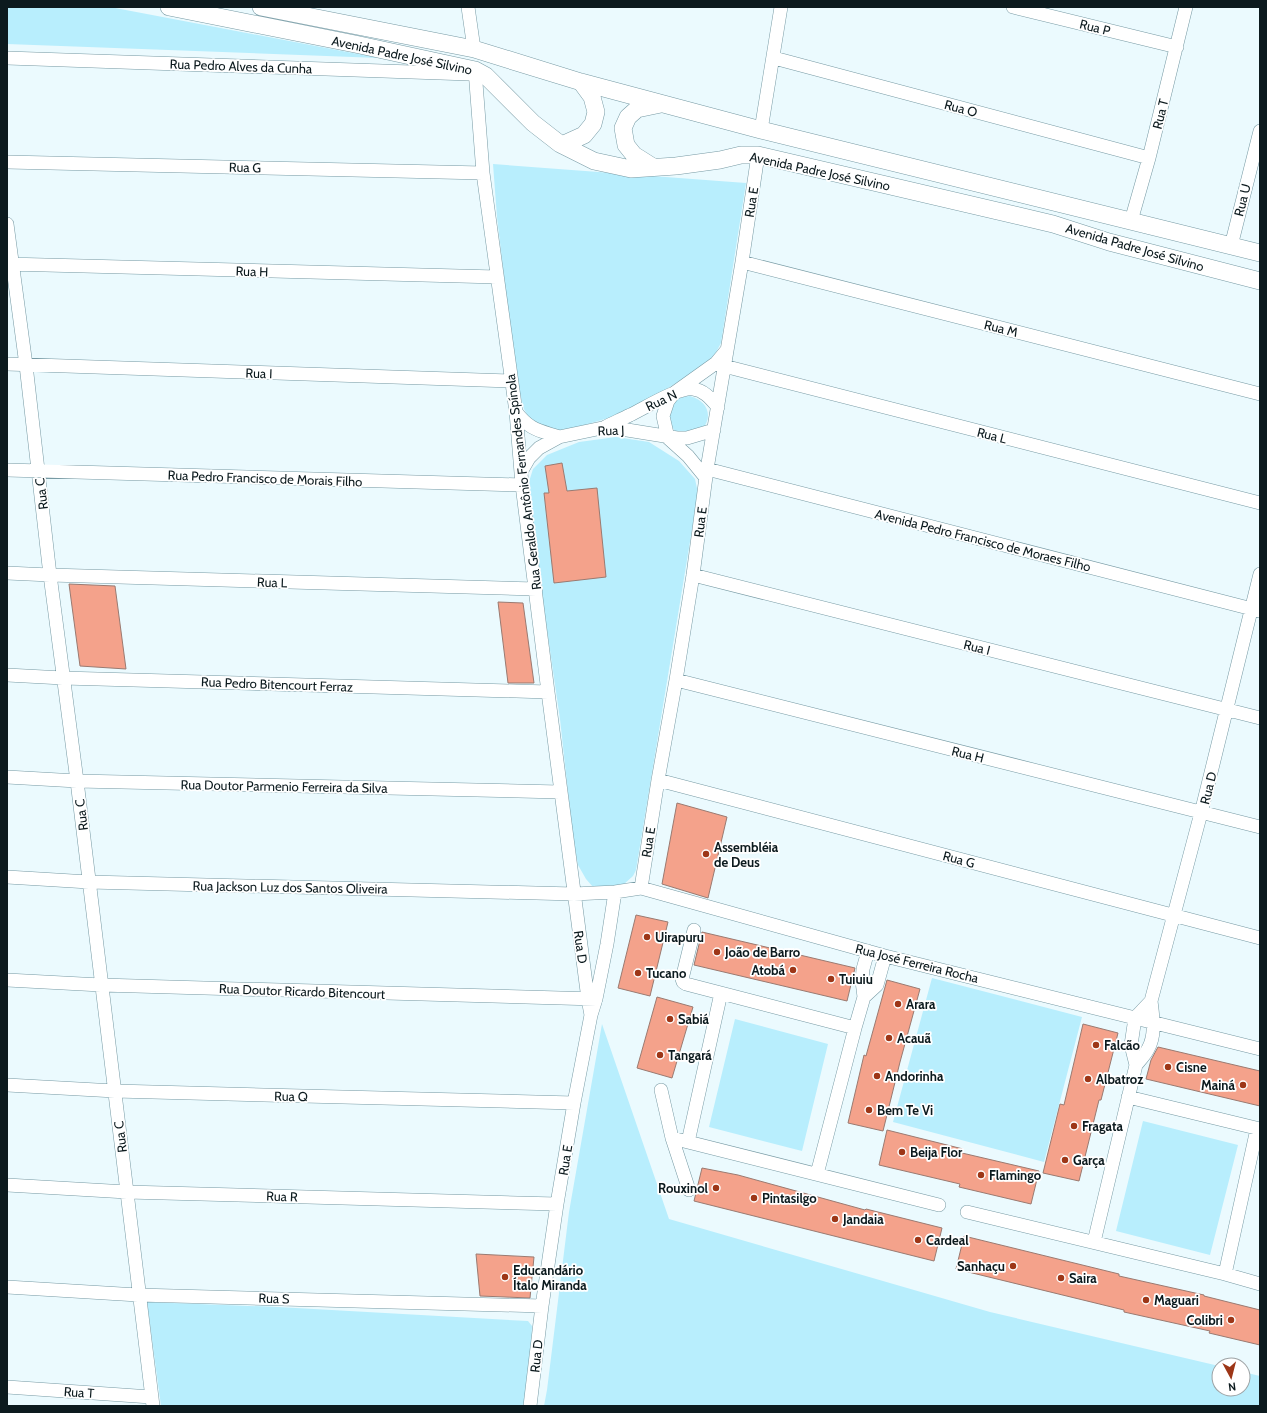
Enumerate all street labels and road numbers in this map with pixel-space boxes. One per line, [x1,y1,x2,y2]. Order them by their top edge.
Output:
street label: Rua P [1078,15,1113,39]
street label: Avenida Padre José Silvino [330,32,474,78]
street label: Rua Pedro Alves da Cunha [170,56,313,77]
street label: Rua O [943,96,979,120]
street label: Rua T [1149,97,1171,131]
street label: Avenida Padre José Silvino [748,148,892,194]
street label: Rua G [229,159,262,175]
street label: Rua U [1230,182,1254,218]
street label: Rua E [741,186,761,218]
street label: Avenida Padre José Silvino [1064,220,1206,274]
street label: Rua H [235,262,269,280]
street label: Rua M [982,316,1020,340]
street label: Rua I [245,365,273,381]
street label: Rua Geraldo Antônio Fernandes Spínola [502,372,544,591]
street label: Rua N [643,386,679,414]
street label: Rua J [597,422,625,438]
street label: Rua L [975,424,1009,447]
street label: Rua Pedro Francisco de Morais Filho [167,467,363,489]
street label: Rua C [31,477,51,511]
street label: Avenida Pedro Francisco de Moraes Filho [873,505,1093,575]
street label: Rua E [690,506,710,538]
street label: Rua L [257,573,288,591]
street label: Rua I [962,636,992,658]
street label: Rua Pedro Bitencourt Ferraz [201,673,353,695]
street label: Rua H [950,742,986,766]
street label: Rua D [1196,770,1220,806]
street label: Rua Doutor Parmenio Ferreira da Silva [180,776,388,796]
street label: Rua C [71,798,91,832]
street label: Rua E [638,826,658,858]
street label: Rua G [941,847,977,871]
street label: Rua Jackson Luz dos Santos Oliveira [192,877,388,897]
street label: Rua D [571,929,591,965]
street label: Rua José Ferreira Rocha [854,940,981,986]
street label: Rua Doutor Ricardo Bitencourt [219,980,386,1002]
street label: Rua Q [274,1088,308,1104]
street label: Rua C [110,1120,130,1154]
street label: Rua E [555,1144,575,1176]
street label: Rua R [266,1187,298,1205]
street label: Rua S [258,1289,290,1307]
street label: Rua D [526,1339,546,1373]
street label: Rua T [63,1383,95,1401]

